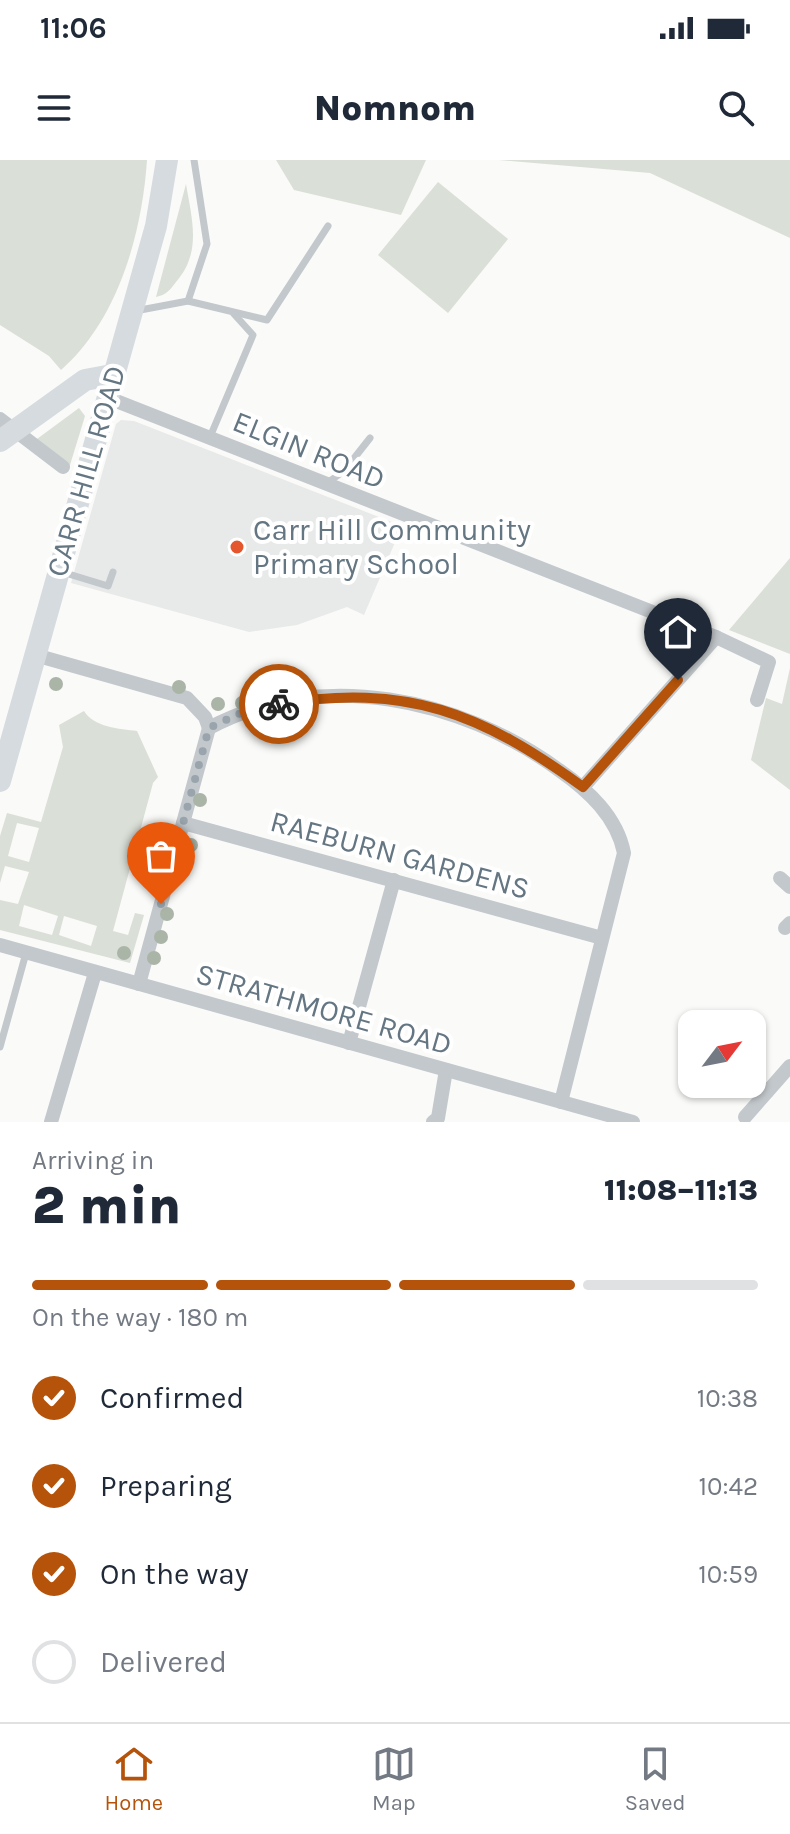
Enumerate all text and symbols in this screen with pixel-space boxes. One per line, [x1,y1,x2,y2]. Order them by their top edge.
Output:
text: 11:06 [40,10,107,46]
icon: menu [32,86,76,130]
icon: search [714,86,758,130]
text: Nomnom [314,87,476,129]
street label: CARR HILL ROAD [39,361,133,581]
street label: ELGIN ROAD [228,403,390,497]
place label: Carr Hill Community Primary School [253,512,531,582]
marker: Carr Hill Community Primary School [228,538,246,556]
pin [644,598,712,680]
icon: home [656,610,700,654]
courier [239,664,319,744]
icon: bike [257,682,301,726]
street label: RAEBURN GARDENS [266,803,534,907]
pin [127,822,195,904]
icon: bag [139,834,183,878]
street label: STRATHMORE ROAD [192,955,456,1063]
north arrow [678,1010,766,1098]
map controls [678,1010,766,1098]
text: Arriving in [32,1145,154,1176]
text: 11:08–11:13 [604,1172,758,1208]
text: 2 min [32,1175,181,1236]
text: On the way · 180 m [32,1302,248,1333]
icon: check [32,1376,76,1420]
text: Confirmed [100,1380,244,1416]
text: 10:38 [697,1383,758,1414]
icon: check [32,1464,76,1508]
text: Preparing [100,1468,232,1504]
text: 10:42 [698,1471,758,1502]
icon: check [32,1552,76,1596]
text: On the way [100,1556,249,1592]
text: 10:59 [698,1559,758,1590]
text: Delivered [100,1644,227,1680]
tab: Home [104,1742,163,1816]
tab: Map [372,1742,416,1816]
tab: Saved [625,1742,686,1816]

